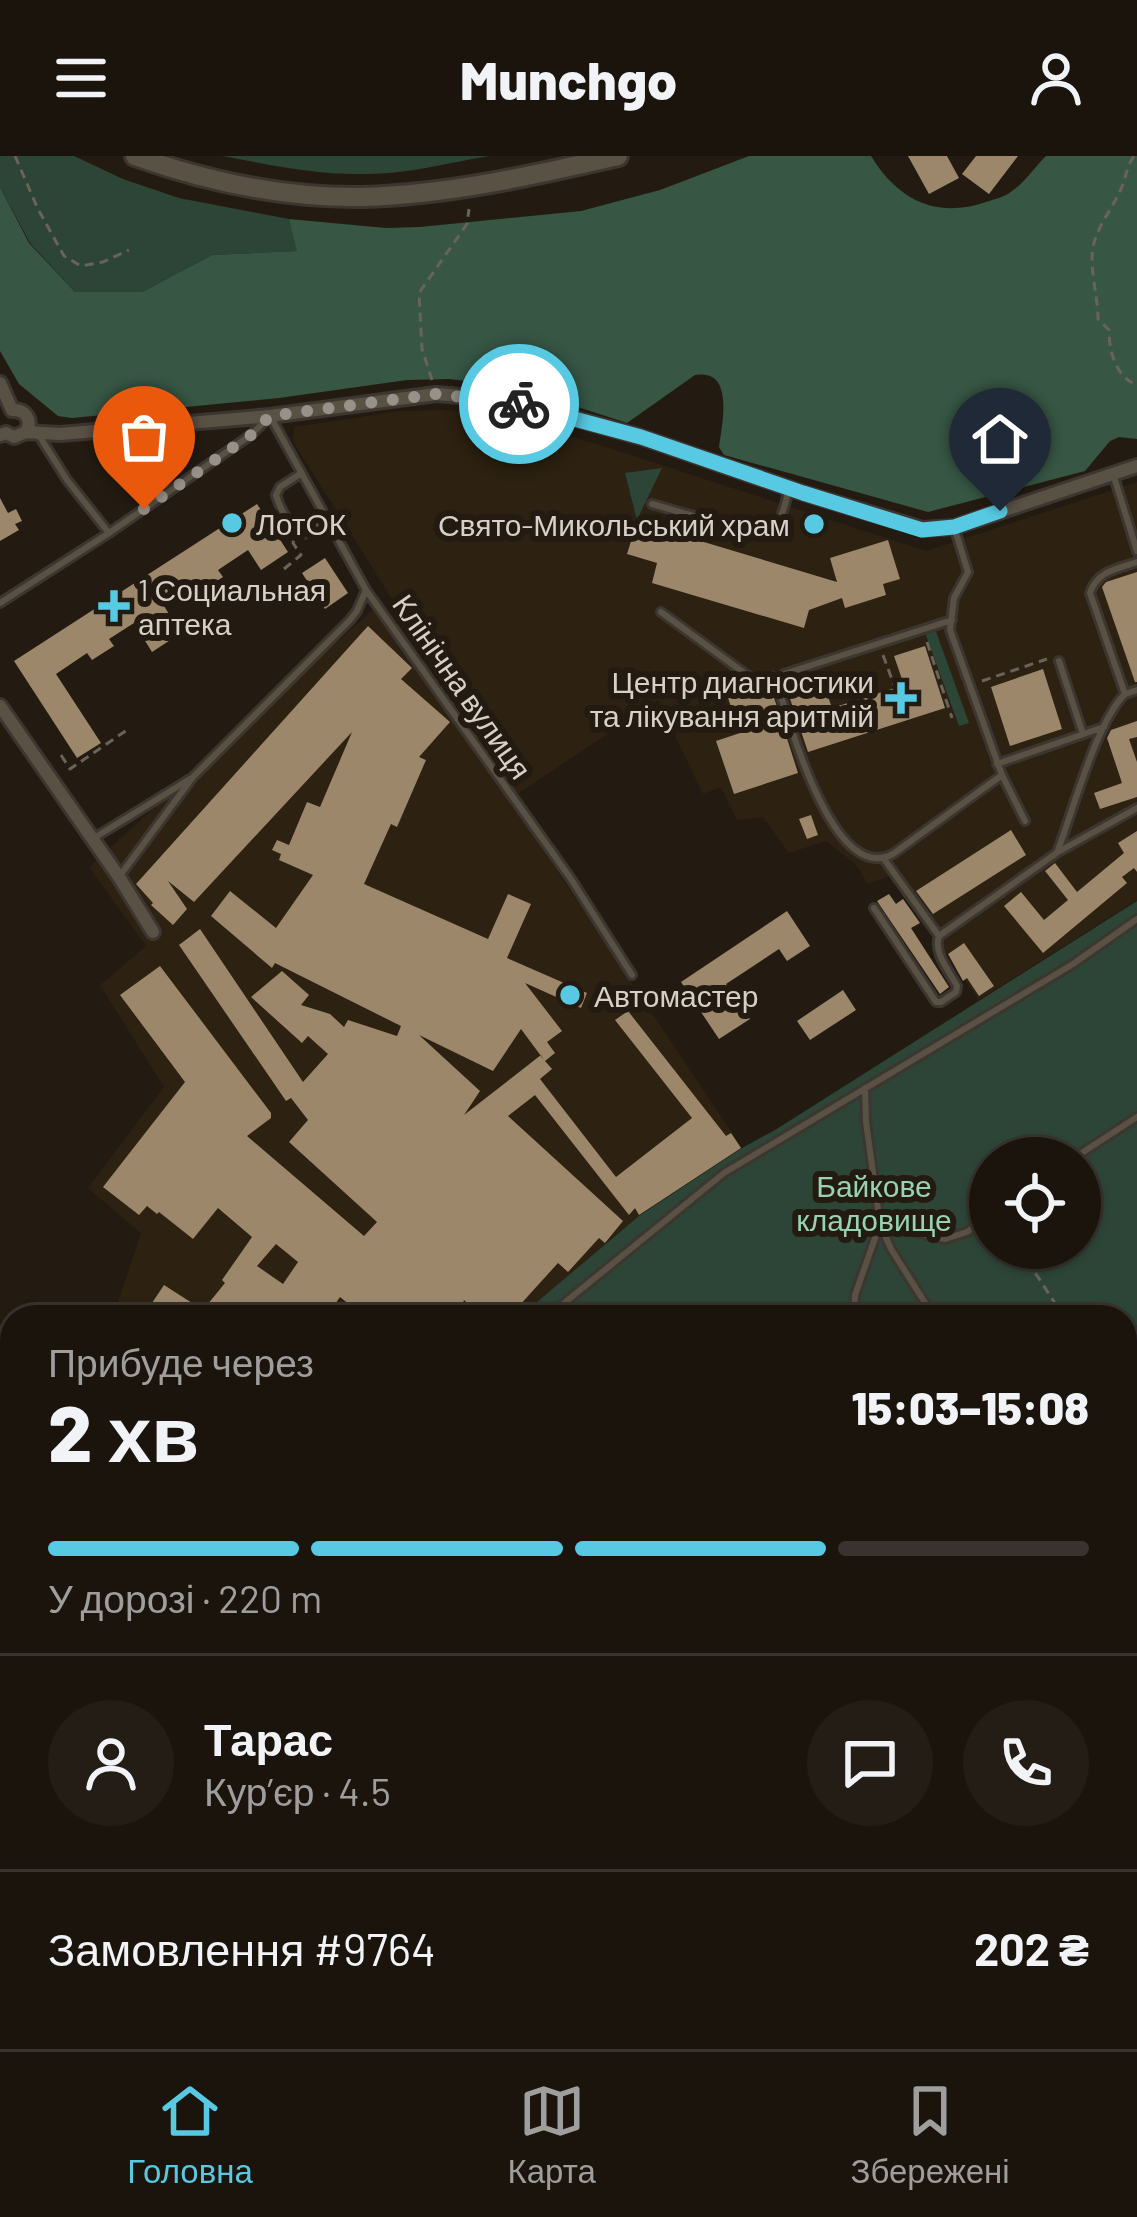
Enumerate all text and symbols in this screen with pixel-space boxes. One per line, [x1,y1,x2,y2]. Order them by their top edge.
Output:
icon: menu [48,45,114,111]
icon: person [1023,45,1089,111]
text: Munchgo [460,46,677,111]
courier [459,344,579,464]
icon: bike [486,371,552,437]
pin [93,386,195,509]
pin [949,388,1051,511]
icon: bag [111,404,177,470]
icon: home [967,406,1033,472]
place label: ЛотОК [256,505,347,541]
place label: Свято-Микольський храм [438,506,790,542]
marker: ЛотОК [219,510,245,536]
marker: Свято-Микольський храм [801,511,827,537]
place label: 1 Социальная аптека [138,571,326,641]
street label: Клінічна вулиця [386,587,540,785]
marker: 1 Социальная аптека [101,593,127,619]
place label: Центр диагностики та лікування аритмій [590,663,874,733]
marker: Центр диагностики та лікування аритмій [885,682,917,714]
place label: Автомастер [594,977,758,1013]
marker: Автомастер [557,982,583,1008]
map controls [969,1137,1101,1269]
button: locate [969,1137,1101,1269]
park label: Байкове кладовище [796,1167,952,1237]
text: Прибуде через [48,1338,314,1385]
text: 15:03–15:08 [852,1380,1089,1434]
text: 2 хв [48,1384,199,1478]
text: У дорозі · 220 m [48,1574,322,1621]
button: person [48,1700,174,1826]
button: chat [807,1700,933,1826]
button: phone [963,1700,1089,1826]
text: Тарас [204,1711,333,1765]
text: Кур’єр · 4.5 [204,1767,391,1814]
text: Замовлення #9764 [48,1921,436,1975]
text: 202 ₴ [974,1921,1089,1975]
tab: Головна [127,2078,253,2191]
tab: Карта [507,2078,596,2191]
tab: Збережені [851,2078,1010,2191]

